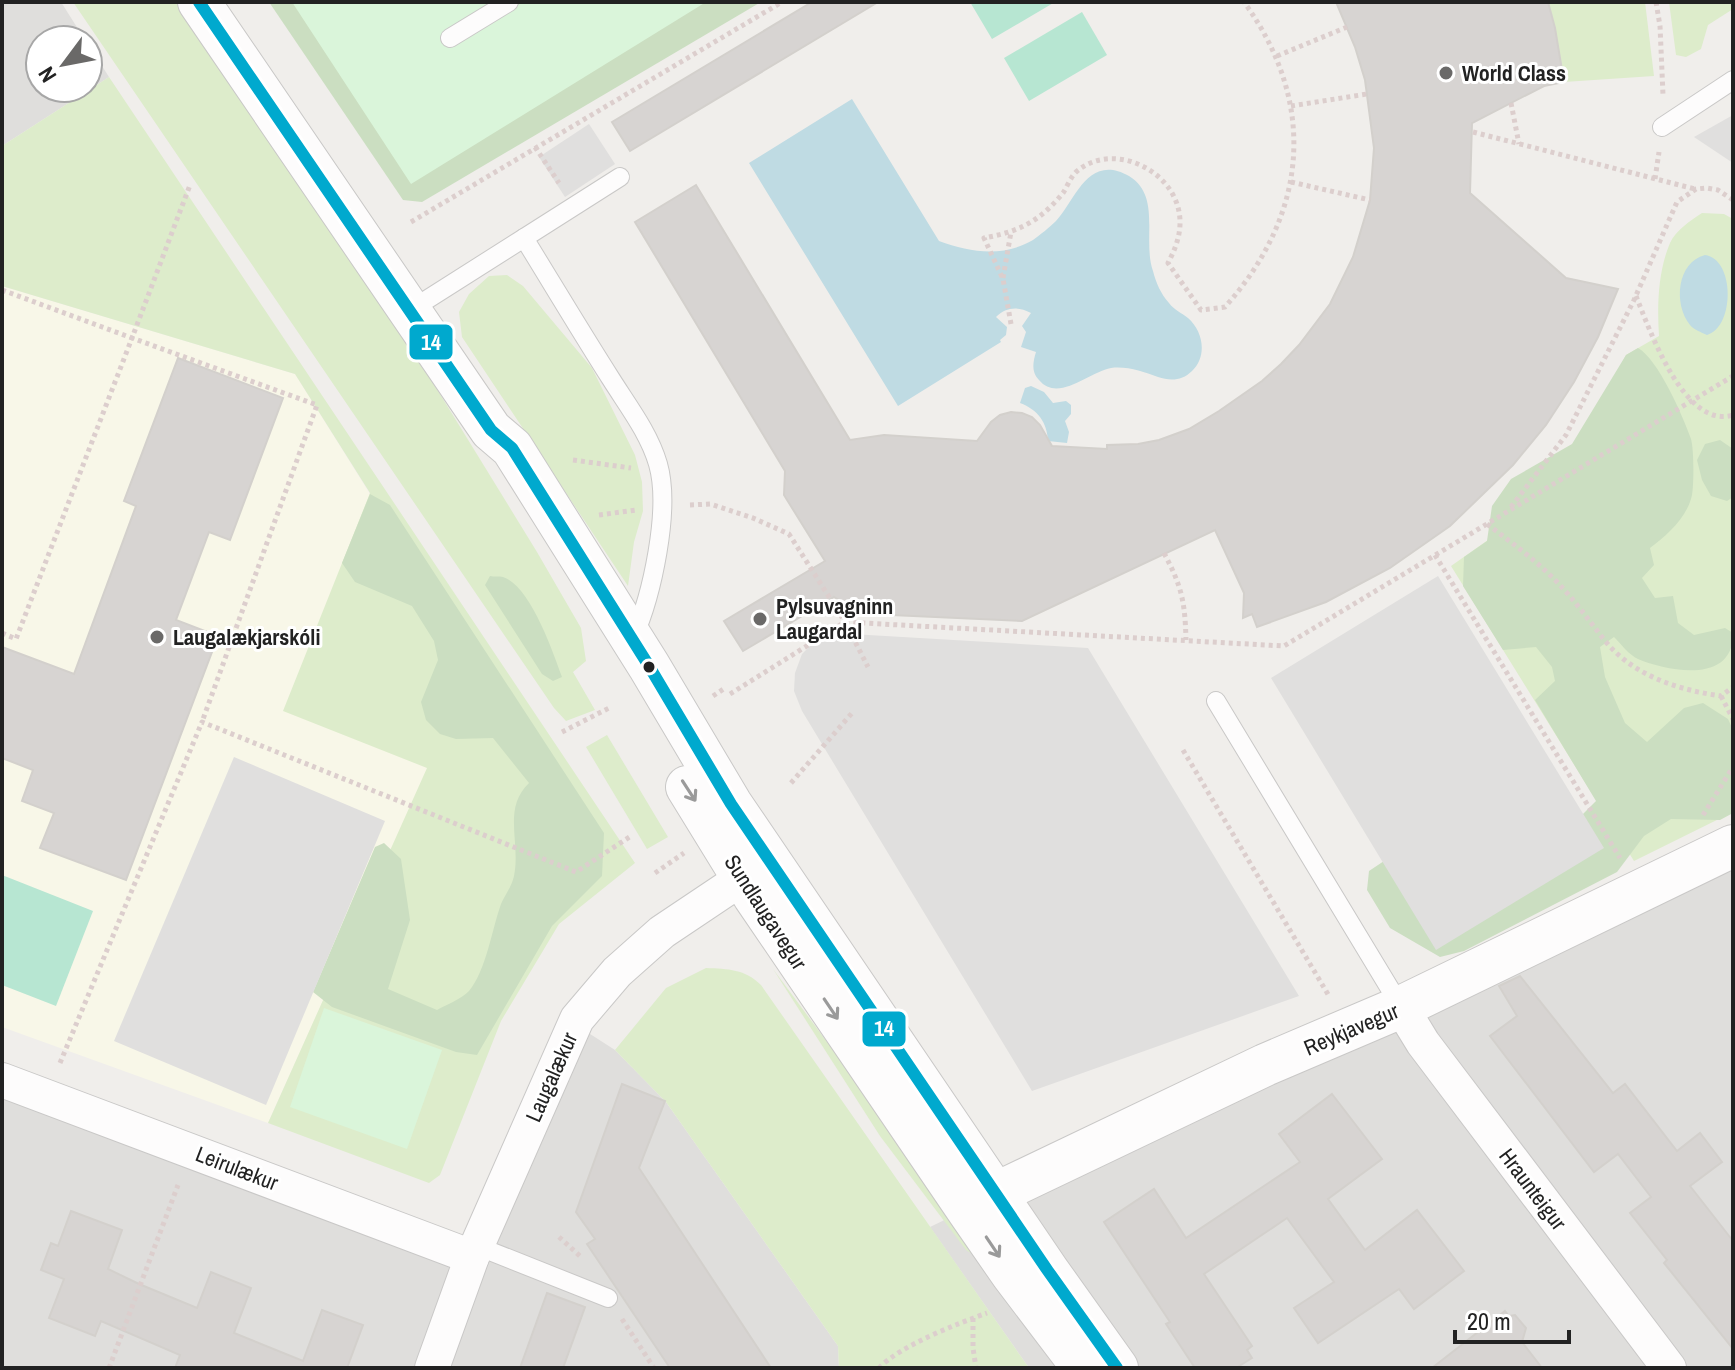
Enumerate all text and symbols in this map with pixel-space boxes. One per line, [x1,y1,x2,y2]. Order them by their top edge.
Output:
north arrow [24,24,104,104]
place label: World Class [1462,58,1566,88]
text: N [31,61,63,88]
marker: World Class [1437,64,1455,82]
line badge: 14 [408,323,454,361]
text: 14 [421,327,441,357]
place label: Pylsuvagninn Laugardal [776,591,893,646]
marker: Pylsuvagninn Laugardal [751,610,769,628]
place label: Laugalækjarskóli [173,622,320,652]
marker: Laugalækjarskóli [148,628,166,646]
unlabelled marker [641,659,657,675]
one-way arrow [681,780,698,802]
street label: Sundlaugavegur [718,849,814,975]
street label: Reykjavegur [1299,996,1403,1062]
one-way arrow [823,998,839,1020]
line badge: 14 [861,1010,907,1048]
text: 14 [874,1013,894,1043]
street label: Laugalækur [518,1027,584,1127]
street label: Leirulækur [191,1139,283,1197]
street label: Hraunteigur [1492,1142,1574,1236]
one-way arrow [985,1236,1001,1258]
scale bar [1455,1294,1569,1344]
text: 20 m [1467,1305,1511,1337]

